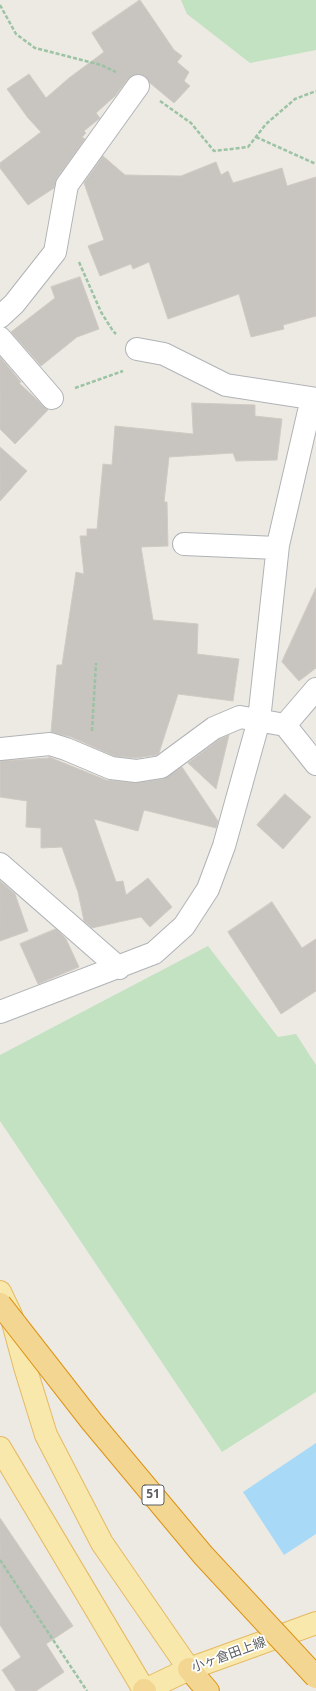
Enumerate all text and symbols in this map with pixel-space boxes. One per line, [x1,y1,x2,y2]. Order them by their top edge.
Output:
road number: 51 [142,1485,164,1505]
street label: 小ヶ倉田上線 [190,1634,268,1676]

